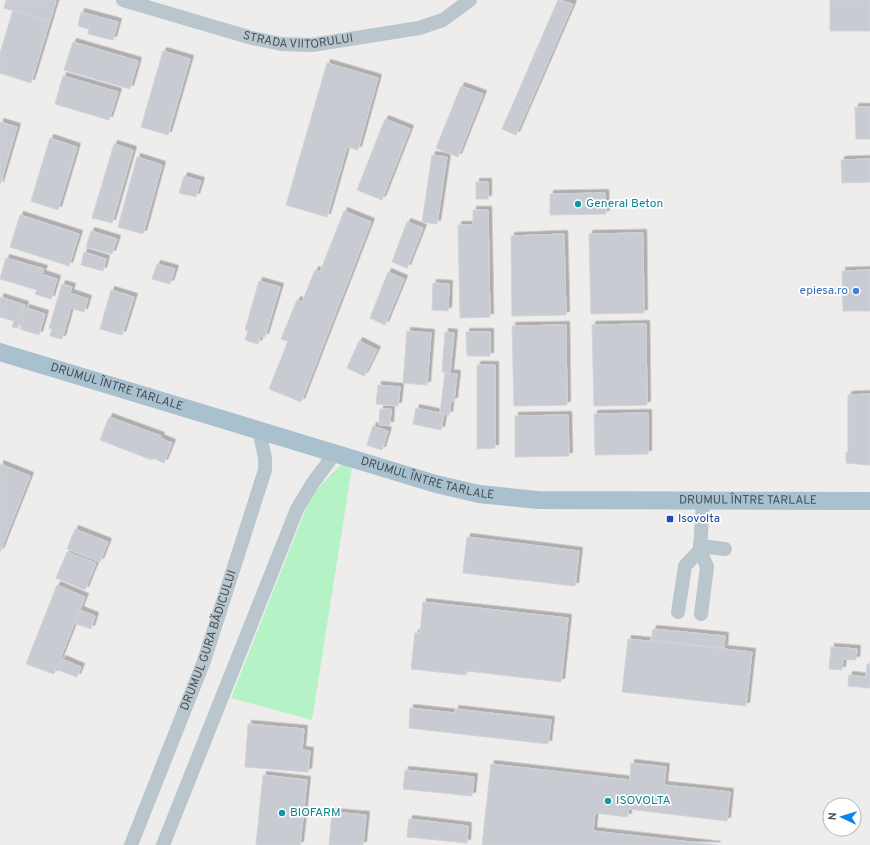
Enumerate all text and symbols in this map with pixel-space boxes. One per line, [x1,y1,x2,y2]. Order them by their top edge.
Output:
street label: STRADA VIITORULUI [241,28,354,53]
place label: General Beton [586,196,663,212]
marker: General Beton [573,199,583,209]
place label: epiesa.ro [800,283,848,299]
marker: epiesa.ro [851,286,861,296]
street label: DRUMUL ÎNTRE TARLALE [48,360,185,415]
street label: DRUMUL ÎNTRE TARLALE [358,454,495,504]
street label: DRUMUL ÎNTRE TARLALE [679,492,817,509]
place label: Isovolta [678,511,720,527]
marker: Isovolta [665,514,675,524]
street label: DRUMUL GURA BĂDICULUI [177,568,240,713]
place label: ISOVOLTA [616,793,671,809]
marker: ISOVOLTA [603,796,613,806]
north arrow [822,797,862,837]
place label: BIOFARM [290,805,341,821]
marker: BIOFARM [277,808,287,818]
text: N [826,812,840,821]

